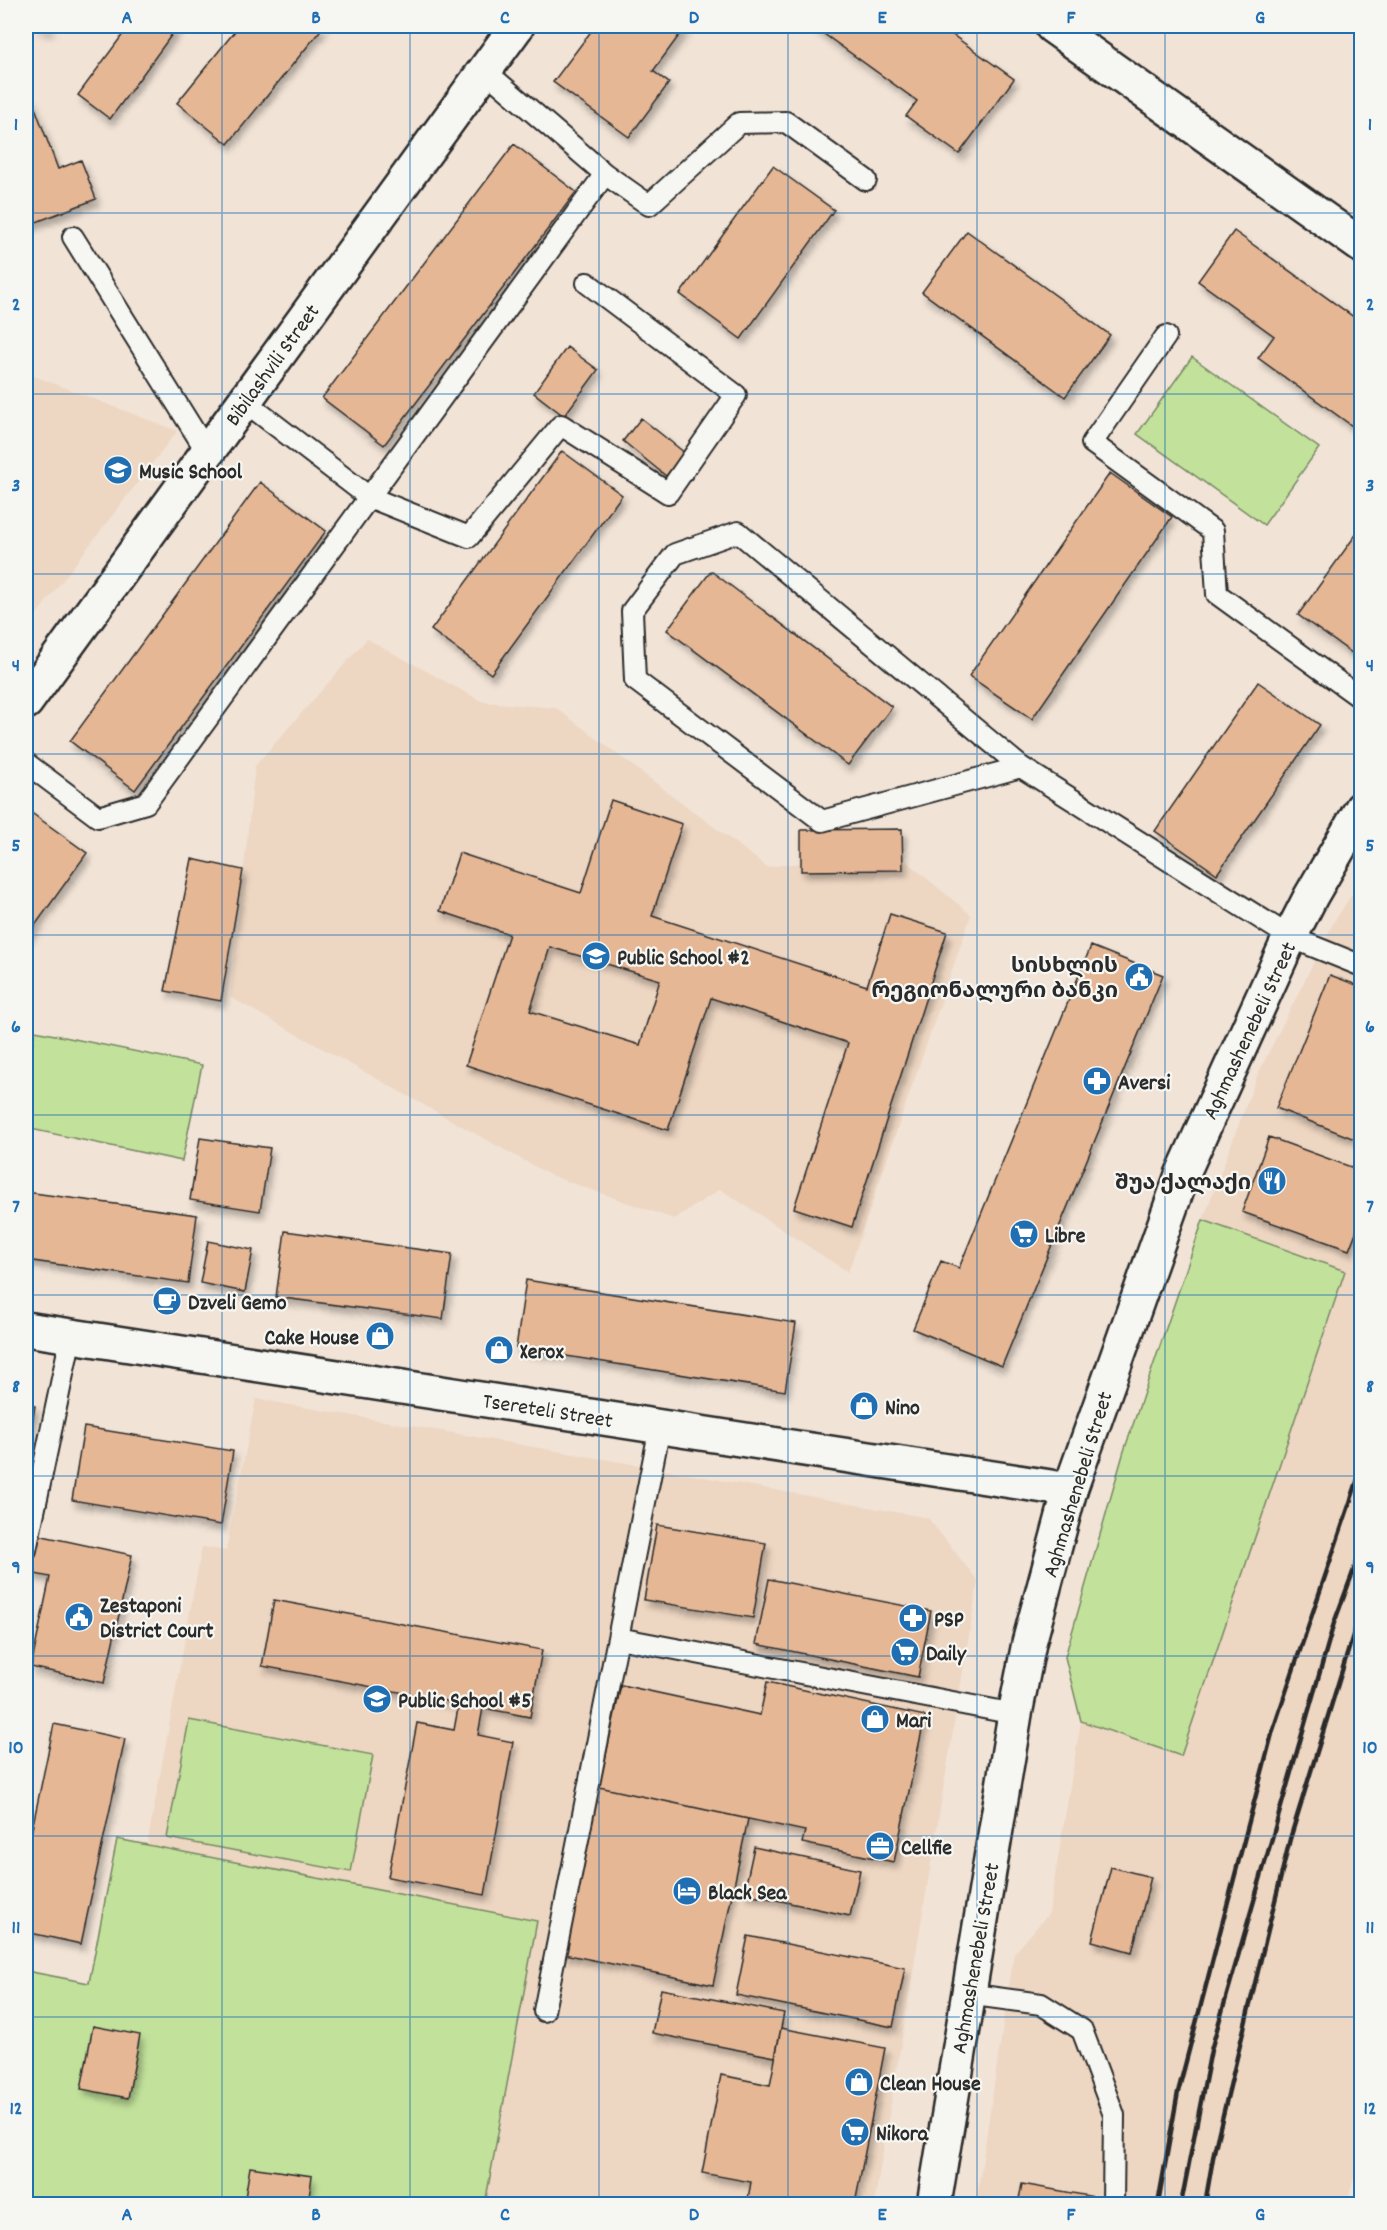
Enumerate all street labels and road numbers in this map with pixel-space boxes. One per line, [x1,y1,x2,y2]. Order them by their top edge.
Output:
street label: Bibilashvili Street [219,299,329,433]
street label: Aghmashenebeli Street [1196,937,1306,1125]
street label: Tsereteli Street [480,1387,615,1438]
street label: Aghmashenebeli Street [1036,1388,1122,1582]
street label: Aghmashenebeli Street [945,1861,1009,2056]

